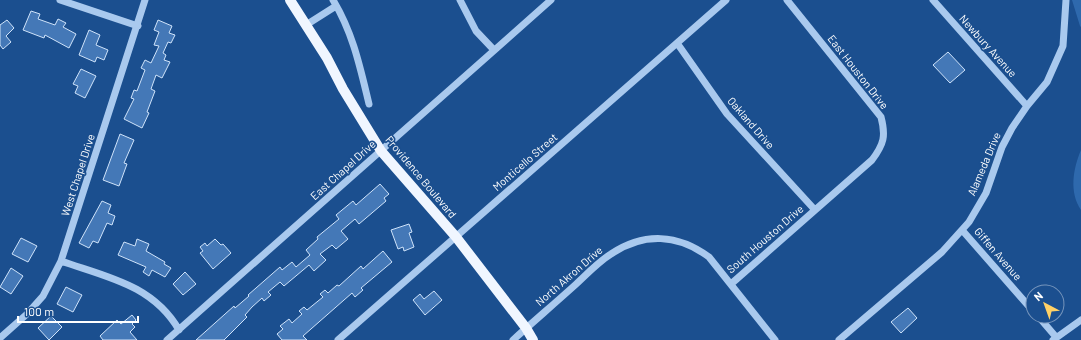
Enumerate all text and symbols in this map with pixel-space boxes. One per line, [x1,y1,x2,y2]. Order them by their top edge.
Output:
street label: Newbury Avenue [957,12,1020,80]
street label: East Houston Drive [825,32,891,111]
street label: Oakland Drive [725,94,778,151]
street label: Monticello Street [490,130,560,193]
street label: Alameda Drive [964,130,1003,198]
street label: West Chapel Drive [58,132,97,218]
street label: Providence Boulevard [383,133,460,220]
street label: East Chapel Drive [307,137,378,202]
street label: South Houston Drive [724,202,806,275]
street label: Giffen Avenue [972,225,1025,283]
street label: North Akron Drive [533,243,605,308]
north arrow [1025,284,1065,324]
text: N [1031,289,1045,303]
scale bar [18,298,138,324]
text: 100 m [24,304,54,318]

